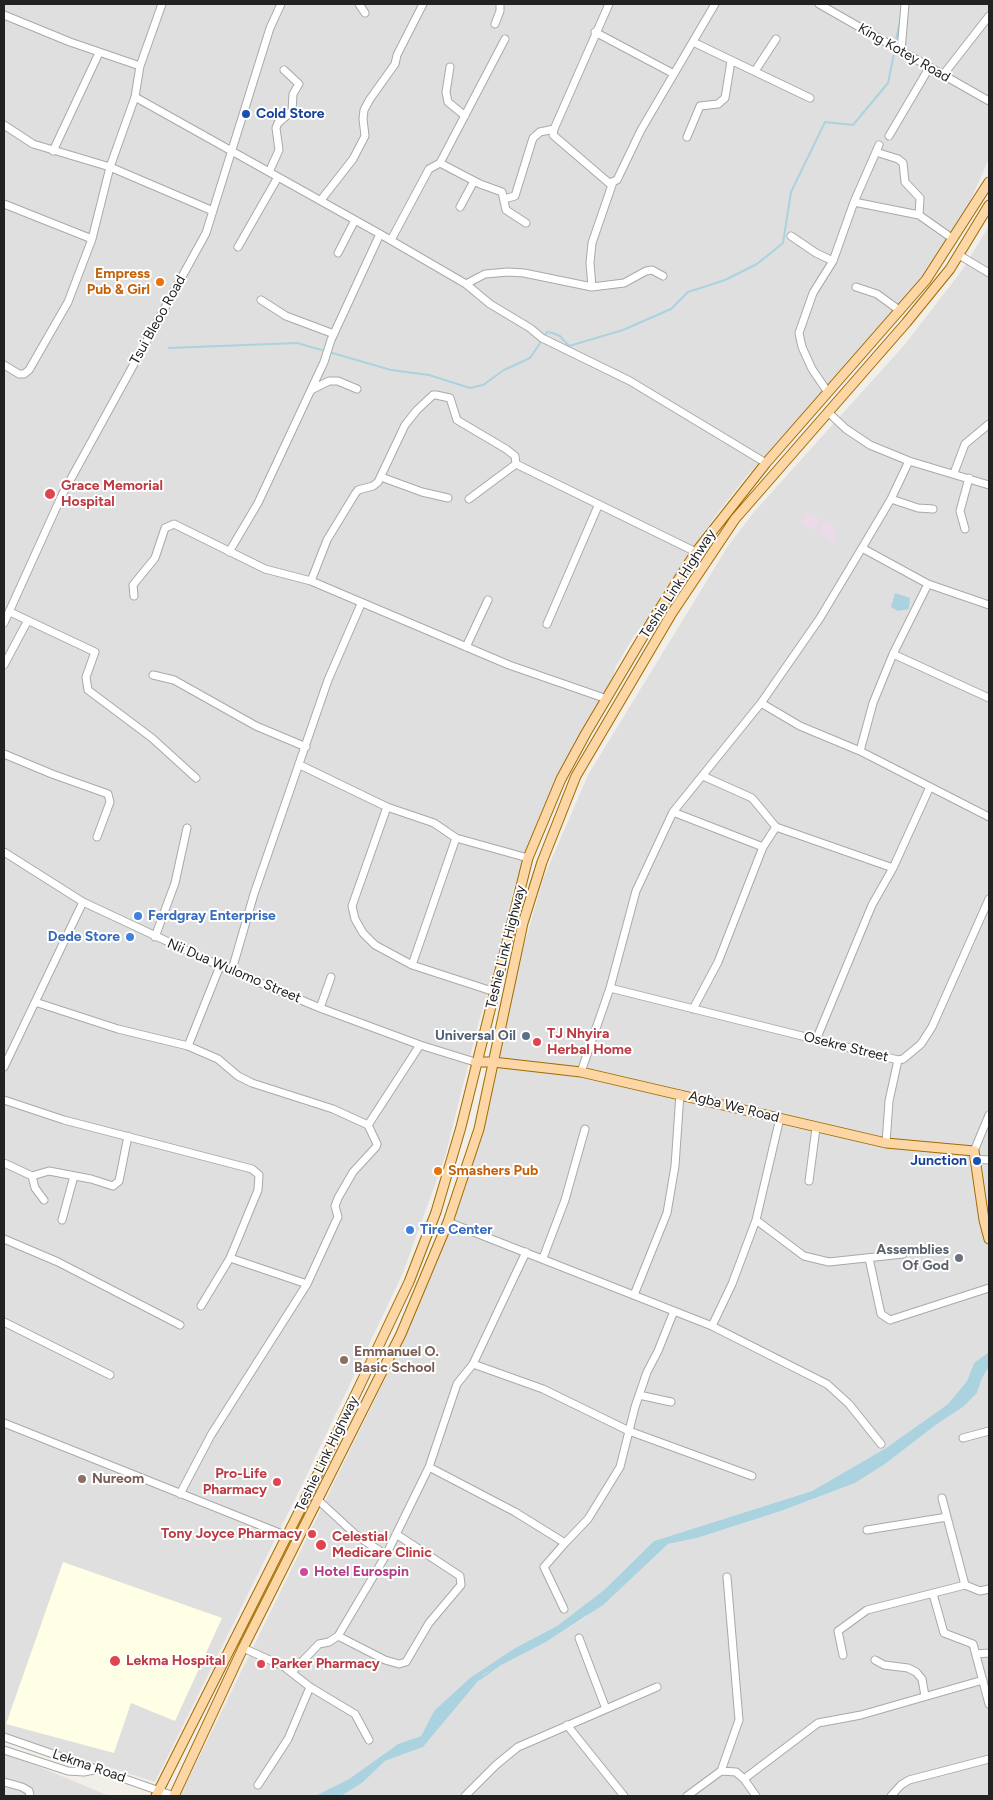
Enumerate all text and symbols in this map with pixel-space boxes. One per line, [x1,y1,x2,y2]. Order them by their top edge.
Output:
street label: King Kotey Road [855,20,953,86]
place label: Cold Store [256,106,325,122]
marker: Cold Store [240,108,252,120]
place label: Empress Pub & Girl [87,266,150,298]
street label: Tsui Bleoo Road [127,272,189,368]
marker: Empress Pub & Girl [154,276,166,288]
place label: Grace Memorial Hospital [61,478,163,511]
marker: Grace Memorial Hospital [43,487,57,501]
street label: Teshie Link Highway [636,526,720,642]
street label: Teshie Link Highway [483,884,529,1010]
place label: Ferdgray Enterprise [148,908,276,924]
marker: Ferdgray Enterprise [132,910,144,922]
place label: Dede Store [48,929,120,945]
marker: Dede Store [124,931,136,943]
street label: Nii Dua Wulomo Street [164,935,304,1007]
place label: TJ Nhyira Herbal Home [547,1026,632,1058]
place label: Universal Oil [435,1028,516,1044]
street label: Osekre Street [802,1028,890,1066]
marker: Universal Oil [520,1030,532,1042]
marker: TJ Nhyira Herbal Home [531,1036,543,1048]
street label: Agba We Road [687,1088,781,1126]
place label: Junction [910,1153,967,1169]
marker: Junction [971,1155,983,1167]
place label: Smashers Pub [448,1163,538,1179]
marker: Smashers Pub [432,1165,444,1177]
place label: Tire Center [420,1222,493,1238]
marker: Tire Center [404,1224,416,1236]
place label: Assemblies Of God [876,1242,949,1274]
marker: Assemblies Of God [953,1252,965,1264]
place label: Emmanuel O. Basic School [354,1344,439,1376]
marker: Emmanuel O. Basic School [338,1354,350,1366]
street label: Teshie Link Highway [292,1393,362,1515]
place label: Pro-Life Pharmacy [203,1466,267,1498]
place label: Nureom [92,1471,144,1487]
marker: Nureom [76,1473,88,1485]
marker: Pro-Life Pharmacy [271,1476,283,1488]
place label: Tony Joyce Pharmacy [161,1526,302,1542]
marker: Tony Joyce Pharmacy [306,1528,318,1540]
place label: Celestial Medicare Clinic [332,1529,432,1561]
marker: Celestial Medicare Clinic [314,1538,328,1552]
place label: Hotel Eurospin [314,1564,409,1580]
marker: Hotel Eurospin [298,1566,310,1578]
place label: Lekma Hospital [126,1653,225,1669]
marker: Lekma Hospital [108,1654,122,1668]
place label: Parker Pharmacy [271,1656,380,1672]
marker: Parker Pharmacy [255,1658,267,1670]
street label: Lekma Road [50,1746,128,1786]

